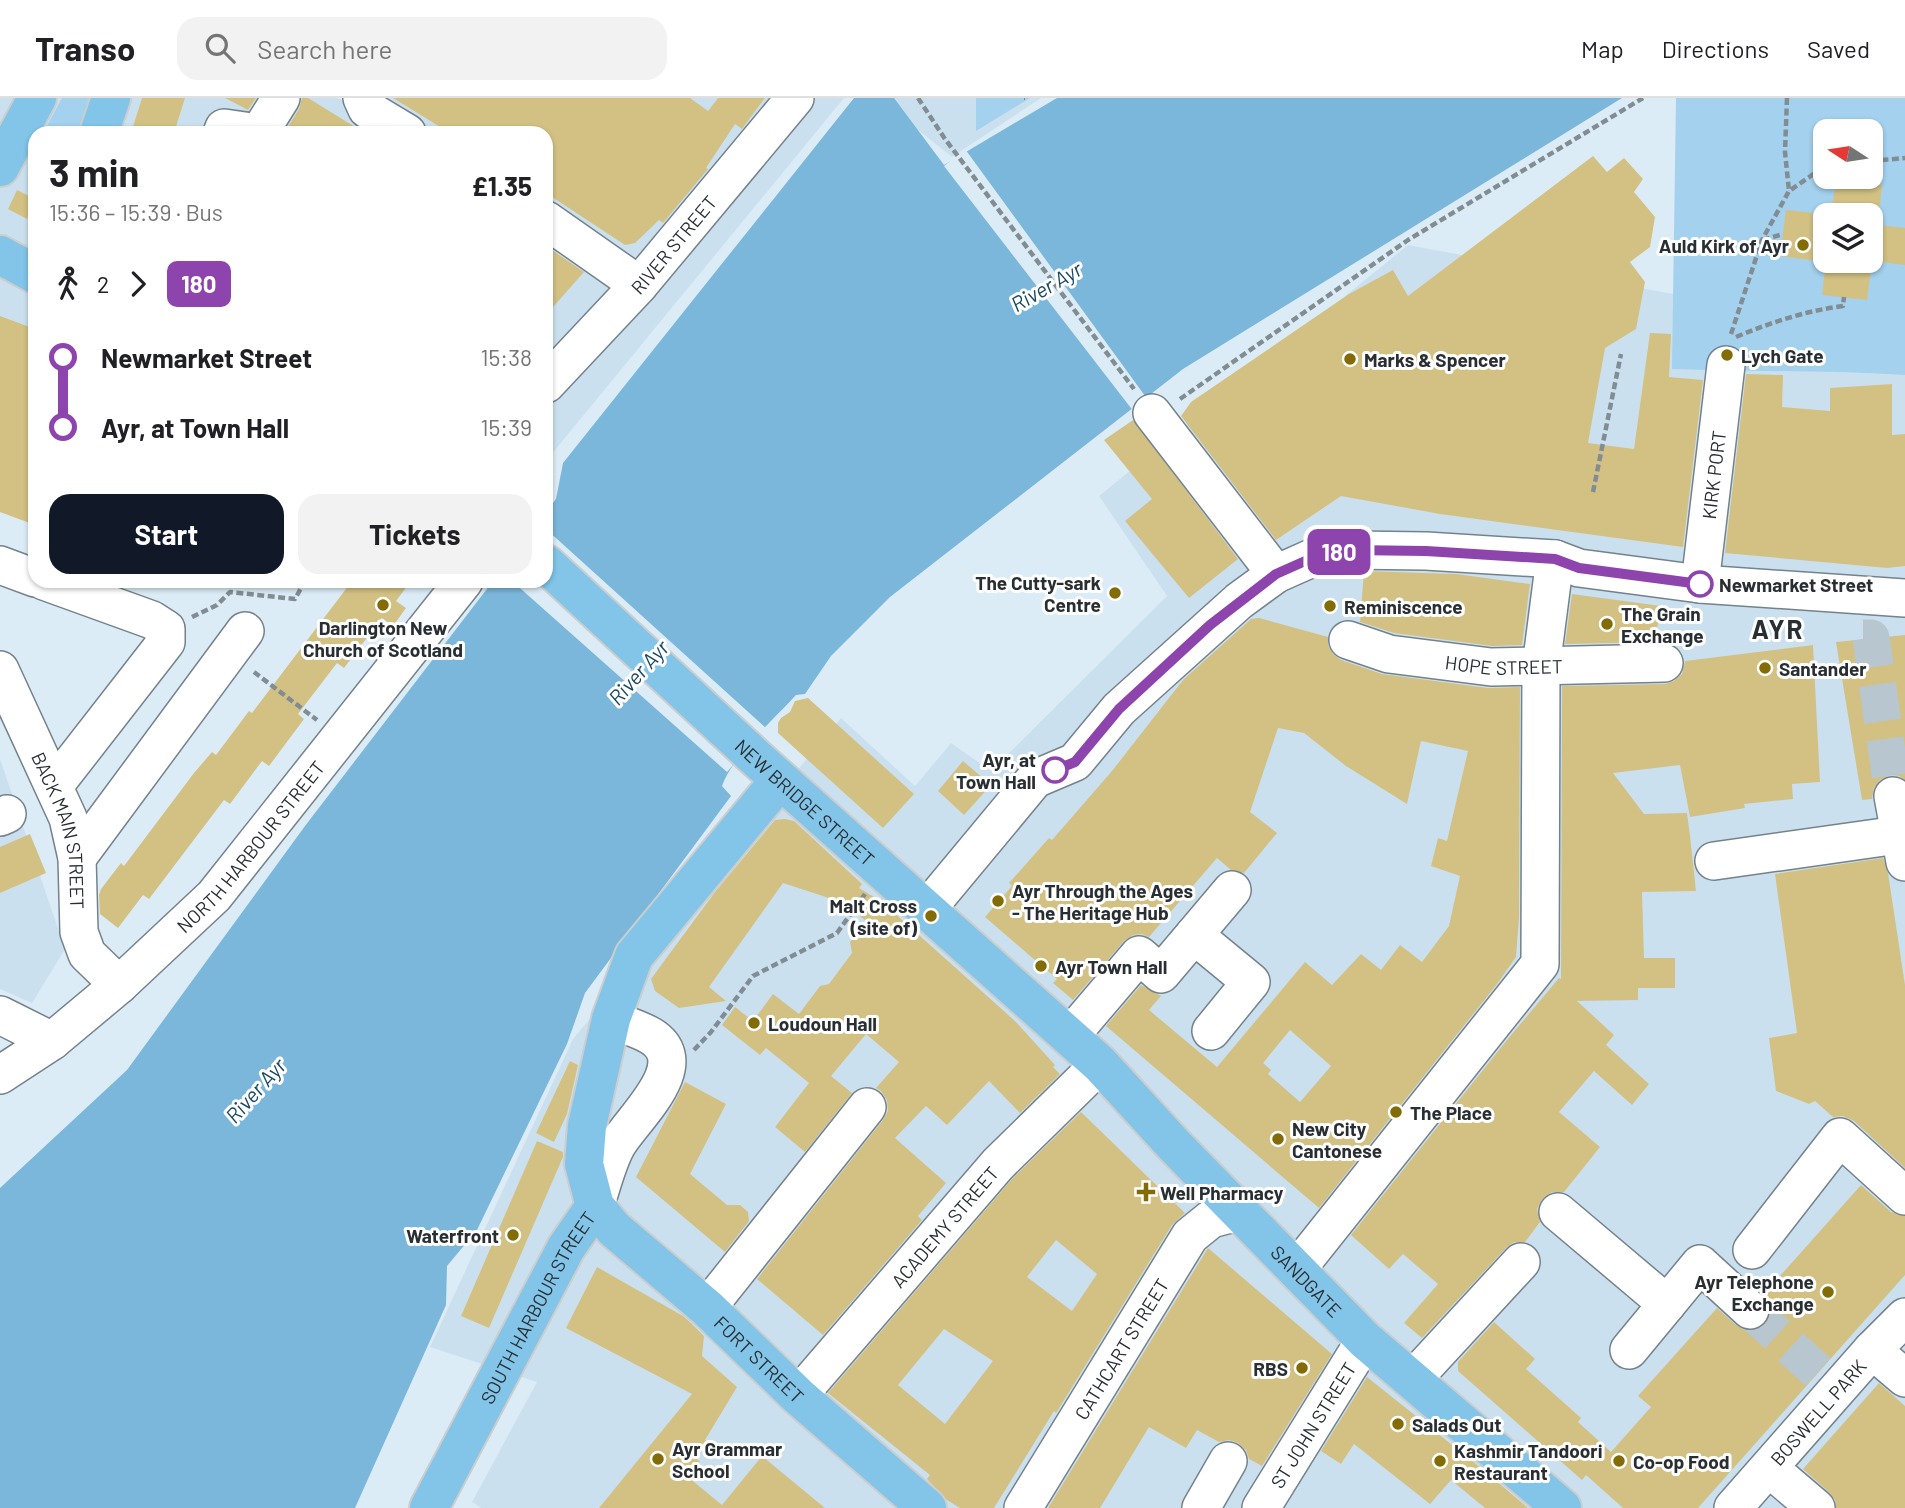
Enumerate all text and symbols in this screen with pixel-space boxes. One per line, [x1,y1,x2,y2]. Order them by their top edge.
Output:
search box [177,17,667,80]
text: Transo [35,28,135,68]
icon: search [201,29,239,67]
text: Search here [257,33,392,64]
text: Map [1581,34,1624,63]
text: Directions [1662,34,1769,63]
text: Saved [1807,34,1870,63]
north arrow [1813,119,1883,189]
map controls [1813,119,1883,273]
text: 3 min [49,149,139,195]
text: £1.35 [472,170,532,201]
street label: RIVER STREET [625,190,721,298]
text: 15:36 – 15:39 · Bus [49,198,223,226]
button: layers [1813,203,1883,273]
place label: Auld Kirk of Ayr [1659,234,1790,257]
marker: Auld Kirk of Ayr [1795,237,1811,253]
water label: River Ayr [1006,255,1087,316]
icon: walk [49,265,87,303]
icon: forward [119,265,157,303]
text: 180 [181,269,217,298]
text: 2 [97,270,109,298]
text: Newmarket Street [101,342,312,373]
text: 15:38 [481,343,532,371]
place label: Lych Gate [1741,344,1824,367]
marker: Lych Gate [1719,347,1735,363]
place label: Marks & Spencer [1364,348,1507,371]
marker: Marks & Spencer [1342,351,1358,367]
text: Ayr, at Town Hall [101,412,289,443]
text: 15:39 [481,413,532,441]
street label: KIRK PORT [1696,429,1730,520]
button: Start [49,494,284,574]
button: Tickets [298,494,532,574]
line badge: 180 [1299,529,1379,575]
text: 180 [1321,537,1357,566]
place label: The Cutty-sark Centre [975,571,1101,616]
marker: Newmarket Street [1687,571,1713,597]
place label: Newmarket Street [1719,573,1873,596]
marker: The Cutty-sark Centre [1107,585,1123,601]
place label: Reminiscence [1344,595,1463,618]
marker: Darlington New Church of Scotland [375,597,391,613]
marker: Reminiscence [1322,598,1338,614]
place label: The Grain Exchange [1621,602,1704,647]
district label: AYR [1751,613,1805,644]
place label: Darlington New Church of Scotland [303,616,463,661]
marker: The Grain Exchange [1599,616,1615,632]
water label: River Ayr [603,634,674,709]
street label: HOPE STREET [1444,650,1563,679]
place label: Santander [1779,657,1867,680]
marker: Santander [1757,660,1773,676]
street label: NEW BRIDGE STREET [731,734,880,870]
street label: BACK MAIN STREET [28,748,90,909]
place label: Ayr, at Town Hall [956,748,1036,793]
street label: NORTH HARBOUR STREET [172,756,329,937]
marker: Ayr, at Town Hall [1042,757,1068,783]
place label: Ayr Through the Ages - The Heritage Hub [1012,879,1193,924]
marker: Ayr Through the Ages - The Heritage Hub [990,893,1006,909]
place label: Malt Cross (site of) [830,894,917,939]
marker: Malt Cross (site of) [923,908,939,924]
place label: Ayr Town Hall [1055,955,1167,978]
marker: Ayr Town Hall [1033,958,1049,974]
place label: Loudoun Hall [768,1012,877,1035]
marker: Loudoun Hall [746,1015,762,1031]
water label: River Ayr [220,1052,291,1127]
place label: The Place [1410,1101,1492,1124]
marker: The Place [1388,1104,1404,1120]
place label: New City Cantonese [1292,1117,1382,1162]
marker: New City Cantonese [1270,1131,1286,1147]
street label: ACADEMY STREET [886,1161,1003,1292]
place label: Well Pharmacy [1160,1181,1284,1204]
marker: Well Pharmacy [1138,1184,1154,1200]
street label: SOUTH HARBOUR STREET [475,1207,600,1407]
place label: Waterfront [406,1224,499,1247]
marker: Waterfront [505,1227,521,1243]
street label: SANDGATE [1267,1240,1347,1321]
place label: Ayr Telephone Exchange [1694,1270,1814,1315]
street label: CATHCART STREET [1069,1274,1173,1423]
marker: Ayr Telephone Exchange [1820,1284,1836,1300]
street label: FORT STREET [710,1310,809,1407]
street label: BOSWELL PARK [1765,1354,1871,1470]
place label: RBS [1253,1357,1288,1380]
street label: ST JOHN STREET [1265,1357,1360,1492]
marker: RBS [1294,1360,1310,1376]
place label: Salads Out [1412,1413,1501,1436]
marker: Salads Out [1390,1416,1406,1432]
place label: Ayr Grammar School [672,1437,783,1482]
place label: Kashmir Tandoori Restaurant [1454,1439,1603,1484]
place label: Co-op Food [1633,1450,1730,1473]
marker: Ayr Grammar School [650,1451,666,1467]
marker: Kashmir Tandoori Restaurant [1432,1453,1448,1469]
marker: Co-op Food [1611,1453,1627,1469]

